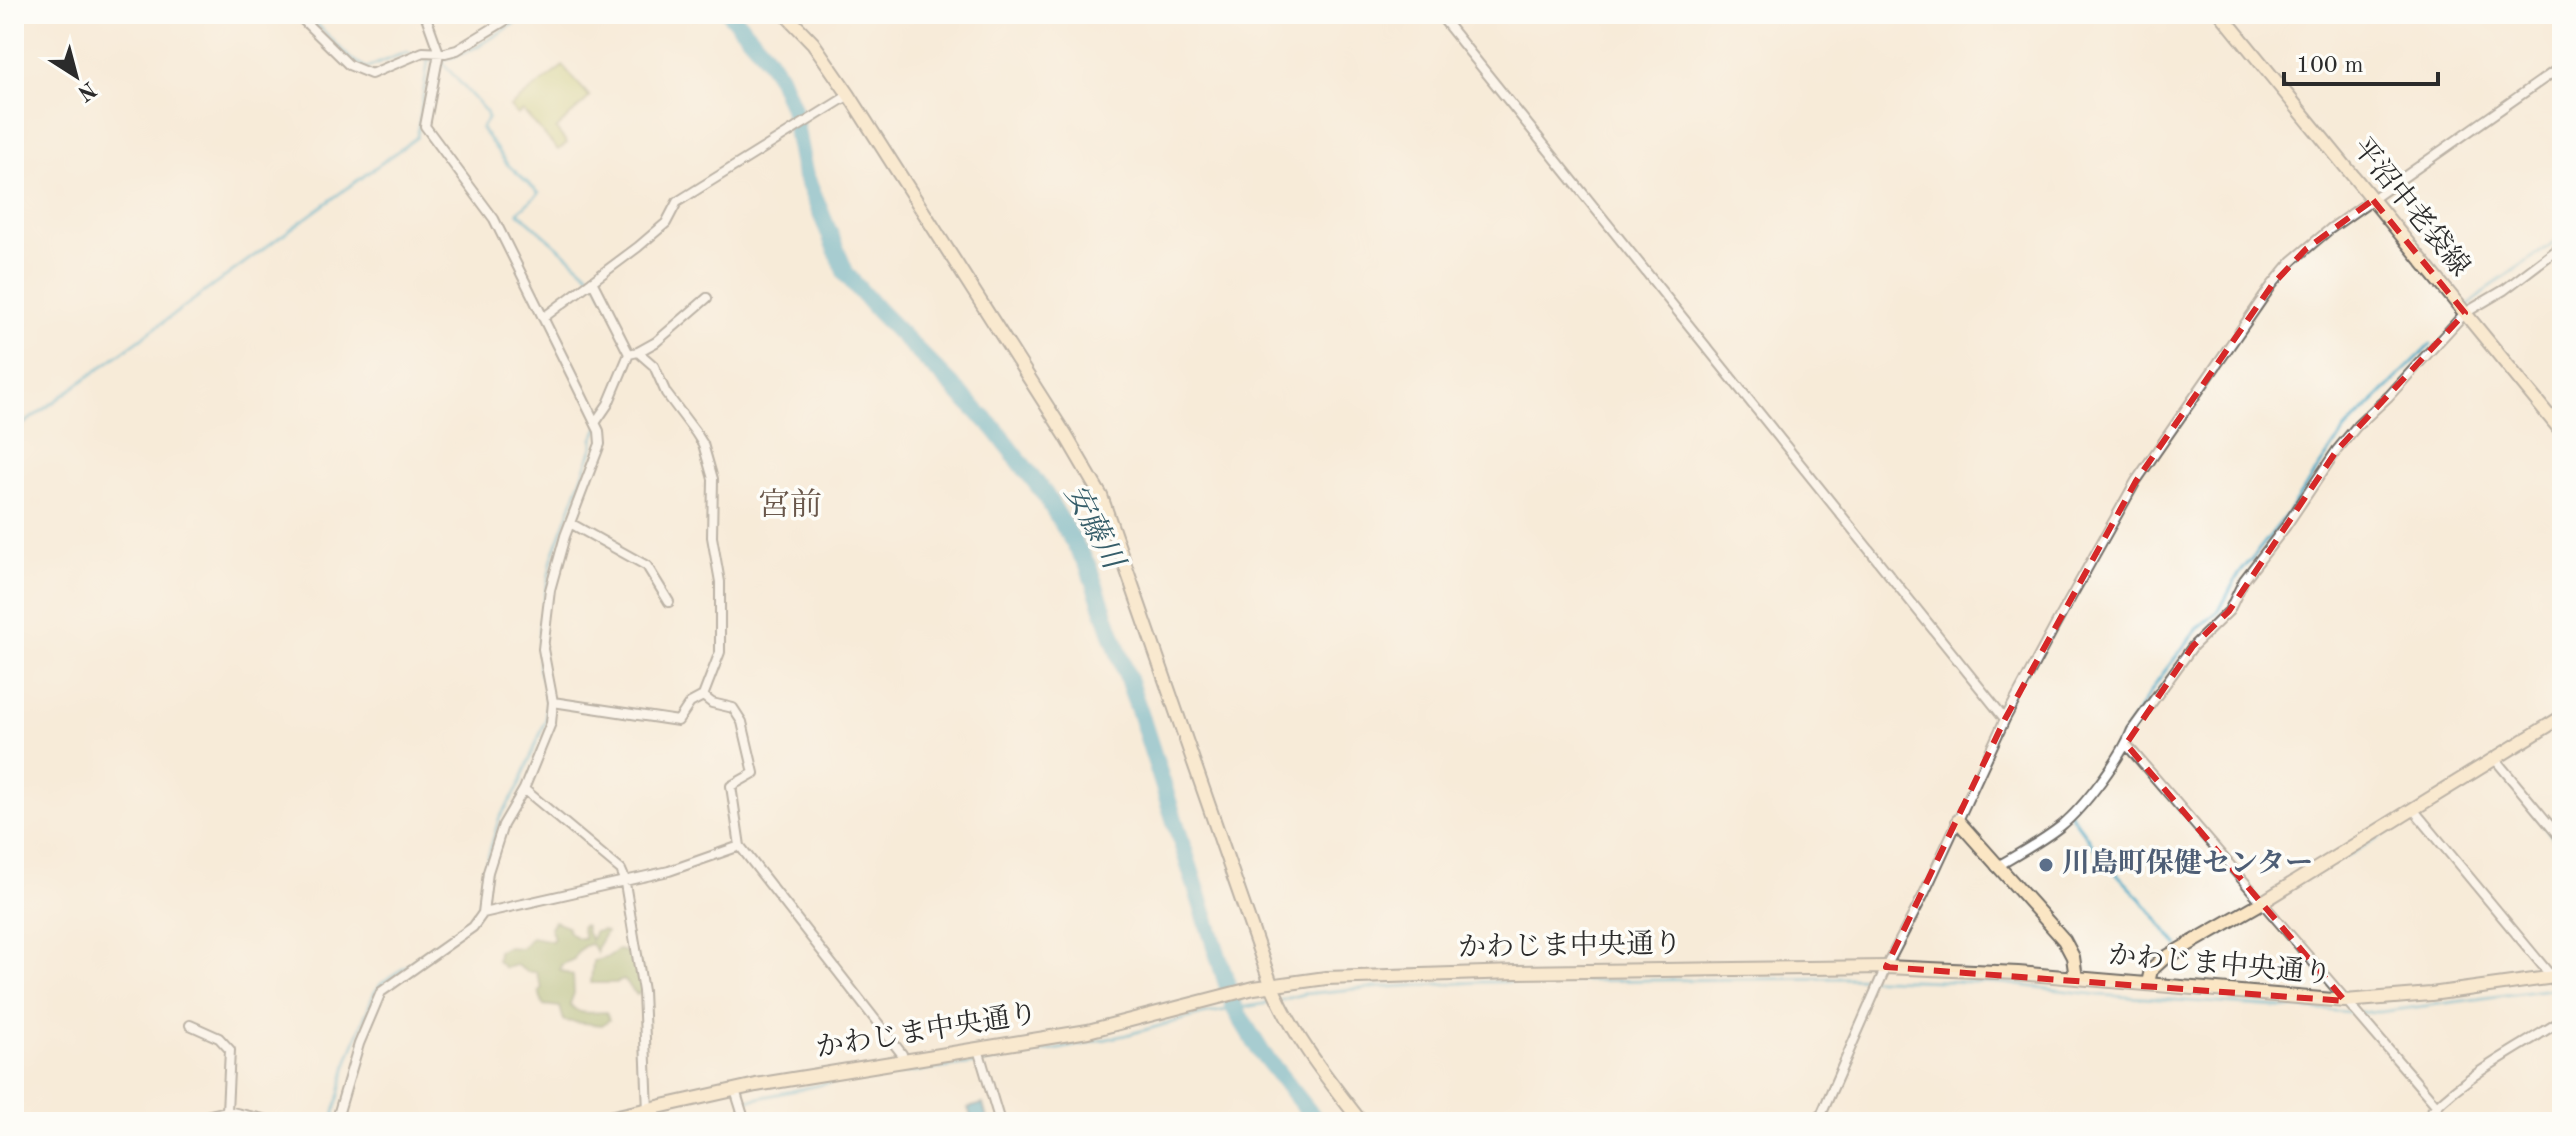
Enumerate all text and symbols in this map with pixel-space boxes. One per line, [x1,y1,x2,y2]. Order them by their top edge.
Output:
north arrow [36,36,116,116]
scale bar [2284,36,2438,86]
text: 100 m [2296,54,2364,78]
text: N [73,77,100,105]
street label: 平沼中老袋線 [2346,132,2476,282]
water label: 安藤川 [1059,479,1131,576]
district label: 宮前 [758,488,822,523]
place label: 川島町保健センター [2062,848,2313,879]
marker: 川島町保健センター [2037,856,2055,874]
street label: かわじま中央通り [1458,928,1682,963]
street label: かわじま中央通り [2107,939,2333,990]
street label: かわじま中央通り [814,998,1040,1063]

